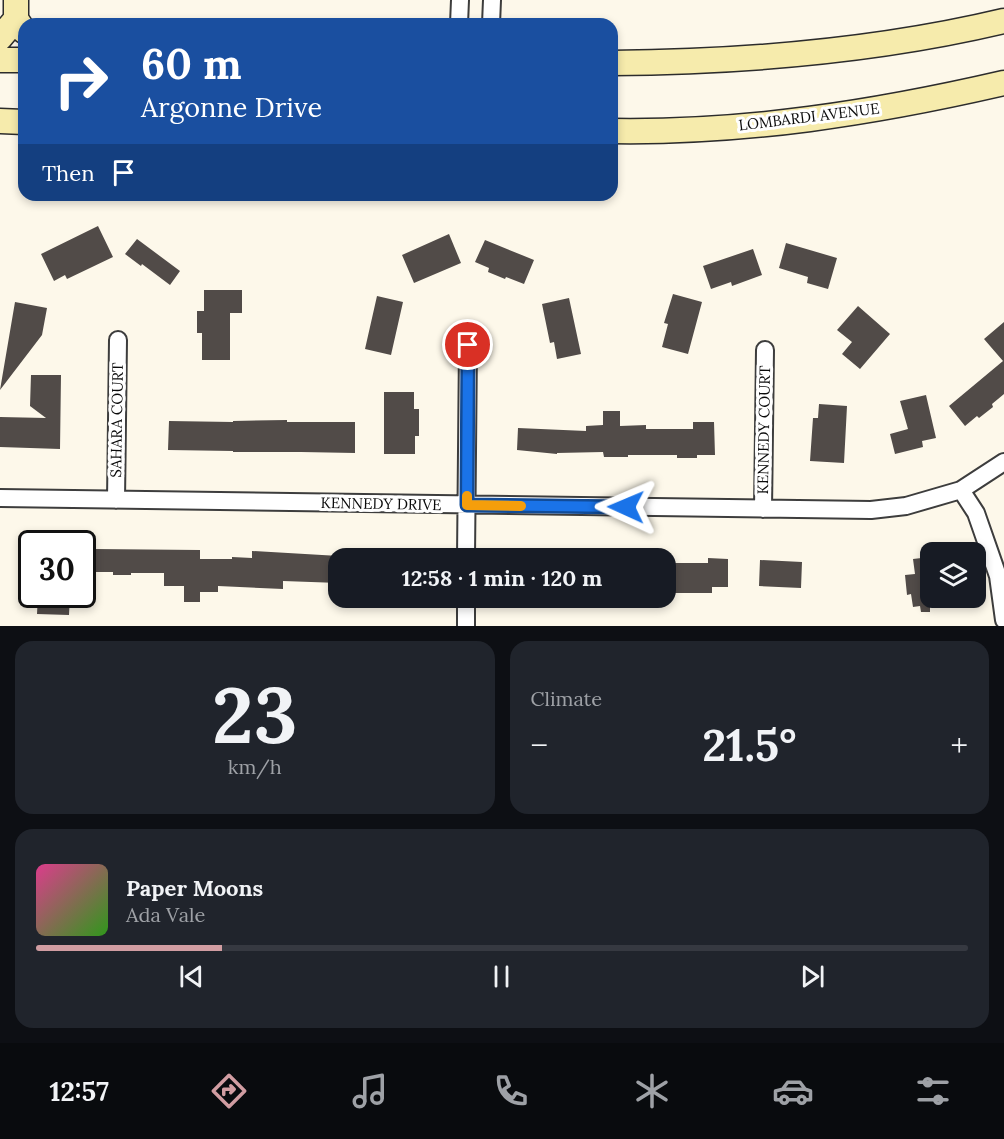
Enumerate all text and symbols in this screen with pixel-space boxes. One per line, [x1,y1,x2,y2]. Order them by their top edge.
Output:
text: 60 m [141,37,242,91]
icon: right [42,42,120,120]
text: Argonne Drive [141,90,322,124]
street label: LOMBARDI AVENUE [737,98,880,135]
icon: arrive [107,156,140,189]
text: Then [42,159,95,187]
pin [442,319,493,370]
icon: arrive [451,328,484,361]
street label: SAHARA COURT [106,362,127,478]
street label: KENNEDY COURT [753,365,774,495]
position arrow [594,475,658,539]
street label: KENNEDY DRIVE [320,493,442,514]
speed limit sign: 30 [18,530,96,608]
map controls [920,542,986,608]
button: layers [920,542,986,608]
text: 12:58 · 1 min · 120 m [402,564,602,592]
text: 23 [212,665,297,764]
text: Climate [531,686,602,711]
text: 21.5° [702,716,796,773]
text: − [531,724,548,766]
text: + [950,724,968,766]
text: km/h [228,754,282,779]
text: Paper Moons [126,874,263,902]
text: Ada Vale [126,902,205,927]
icon: previous [175,960,208,993]
icon: pause [485,960,518,993]
icon: next [796,960,829,993]
icon: directions [208,1070,250,1112]
icon: music [349,1070,391,1112]
icon: phone [490,1070,532,1112]
icon: climate [631,1070,673,1112]
icon: car [772,1070,814,1112]
icon: filters [912,1070,954,1112]
text: 12:57 [49,1074,109,1108]

